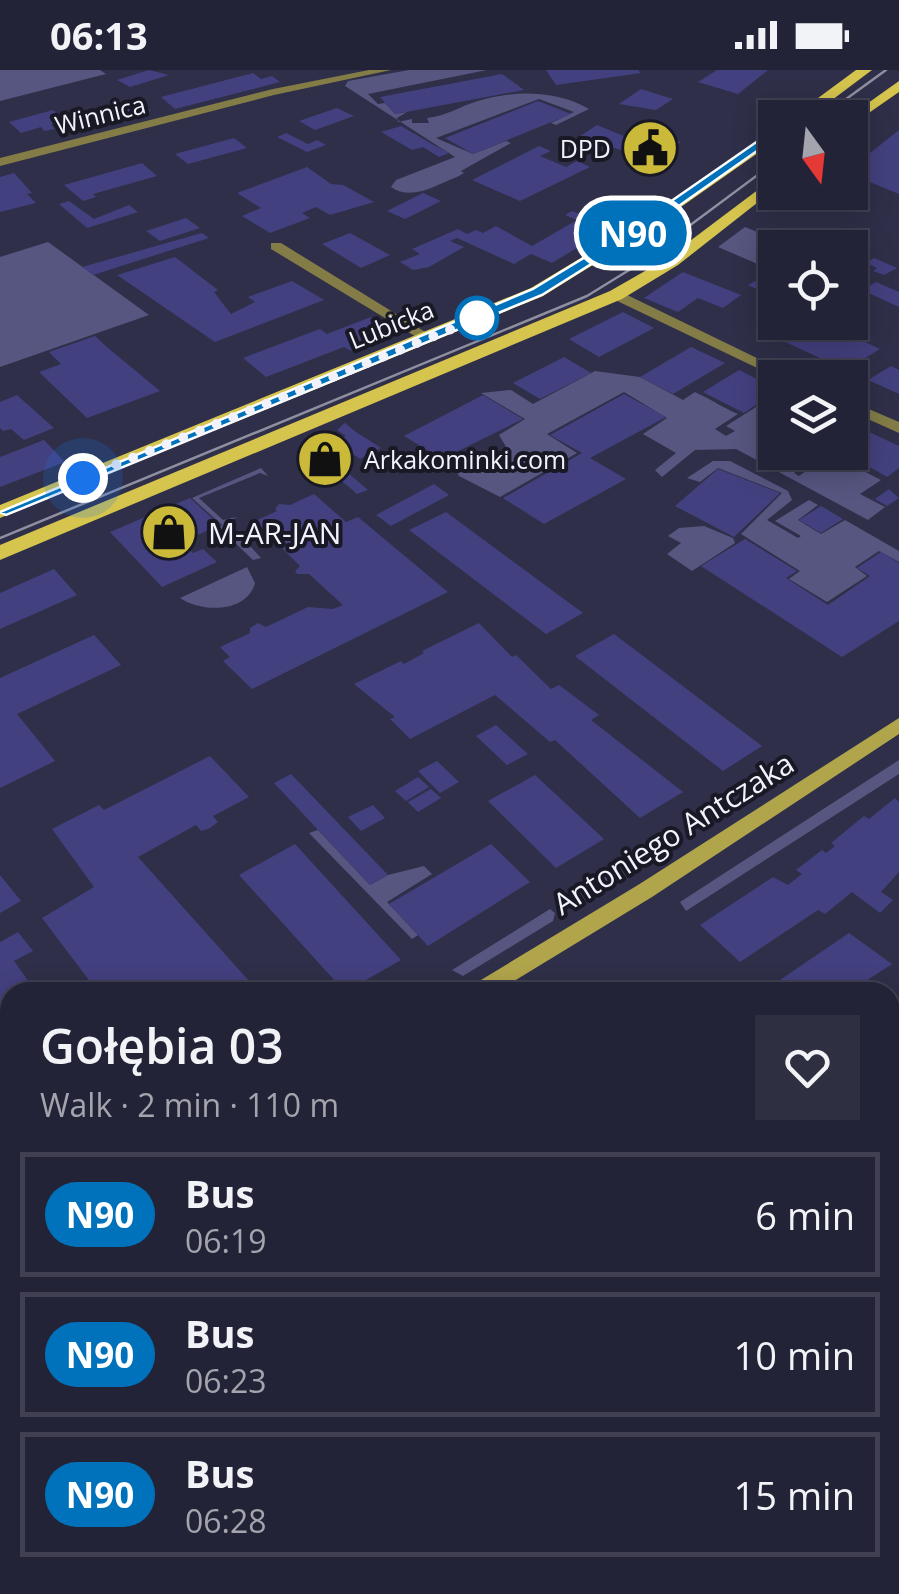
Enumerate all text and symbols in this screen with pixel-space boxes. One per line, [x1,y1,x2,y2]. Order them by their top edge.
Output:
text: 06:13 [50,9,148,61]
street label: Winnica [51,86,149,142]
north arrow [758,100,868,210]
map controls [758,100,868,470]
public building icon: DPD [620,118,680,178]
place label: DPD [560,131,611,165]
line badge: N90 [576,200,690,266]
text: N90 [599,210,667,257]
button: locate [758,230,868,340]
street label: Lubicka [343,292,439,356]
unlabelled marker [456,297,498,339]
button: layers [758,360,868,470]
shop icon: Arkakominki.com [295,429,355,489]
place label: Arkakominki.com [364,442,566,476]
your location [58,453,108,503]
shop icon: M-AR-JAN [139,502,199,562]
place label: M-AR-JAN [208,512,341,553]
street label: Antoniego Antczaka [545,742,801,924]
text: Gołębia 03 [40,1013,284,1078]
button: heart [755,1015,860,1120]
text: Walk · 2 min · 110 m [40,1083,339,1126]
text: Bus [185,1167,254,1219]
text: 6 min [755,1189,855,1241]
text: N90 [66,1191,134,1238]
text: 06:19 [185,1219,267,1262]
text: Bus [185,1307,254,1359]
text: 10 min [734,1329,855,1381]
text: N90 [66,1331,134,1378]
text: 06:23 [185,1359,267,1402]
text: Bus [185,1447,254,1499]
text: 15 min [734,1469,855,1521]
text: N90 [66,1471,134,1518]
text: 06:28 [185,1499,267,1542]

